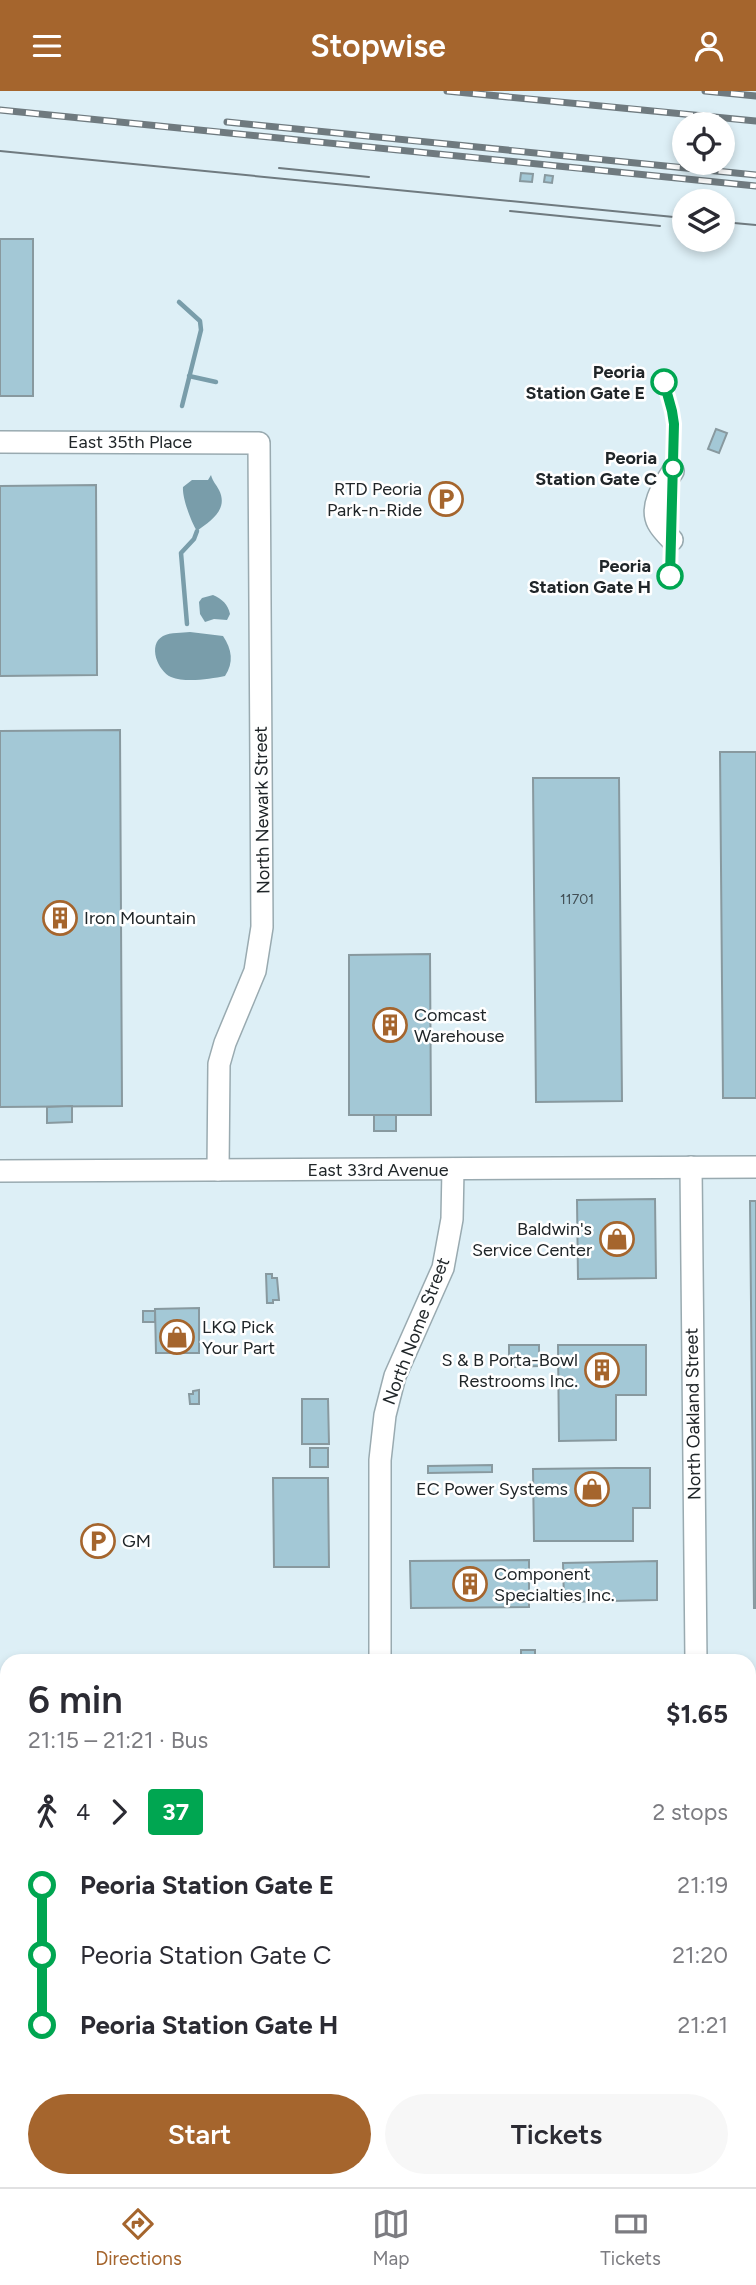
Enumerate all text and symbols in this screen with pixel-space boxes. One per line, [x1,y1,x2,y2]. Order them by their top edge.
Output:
icon: menu [28,27,66,65]
text: Stopwise [310,27,446,65]
icon: person [690,27,728,65]
map controls [672,112,735,252]
button: locate [672,112,735,175]
button: layers [672,189,735,252]
place label: Peoria Station Gate E [526,361,645,404]
marker: Peoria Station Gate E [651,369,677,395]
street label: East 35th Place [68,431,192,453]
place label: Peoria Station Gate C [535,447,657,490]
marker: Peoria Station Gate C [663,458,683,478]
place label: RTD Peoria Park-n-Ride [327,478,422,521]
parking icon: RTD Peoria Park-n-Ride [427,480,465,518]
place label: Peoria Station Gate H [529,555,651,598]
marker: Peoria Station Gate H [657,563,683,589]
street label: North Newark Street [250,726,274,894]
house number: 11701 [560,891,594,908]
building icon: Iron Mountain [41,899,79,937]
place label: Iron Mountain [84,907,196,929]
place label: Comcast Warehouse [414,1004,505,1047]
building icon: Comcast Warehouse [371,1006,409,1044]
street label: East 33rd Avenue [307,1159,449,1181]
place label: Baldwin's Service Center [472,1218,592,1261]
shop icon: Baldwin's Service Center [598,1220,636,1258]
street label: North Nome Street [378,1254,454,1408]
place label: LKQ Pick Your Part [202,1316,275,1359]
shop icon: LKQ Pick Your Part [158,1318,196,1356]
street label: North Oakland Street [680,1328,706,1500]
place label: S & B Porta-Bowl Restrooms Inc. [442,1349,578,1392]
building icon: S & B Porta-Bowl Restrooms Inc. [583,1351,621,1389]
shop icon: EC Power Systems [573,1470,611,1508]
place label: EC Power Systems [416,1478,568,1500]
parking icon: GM [79,1522,117,1560]
place label: GM [122,1530,151,1552]
place label: Component Specialties Inc. [494,1563,615,1606]
building icon: Component Specialties Inc. [451,1565,489,1603]
text: 6 min [28,1677,123,1723]
text: $1.65 [666,1698,728,1730]
text: 21:15 – 21:21 · Bus [28,1726,208,1754]
icon: walk [28,1793,66,1831]
icon: forward [100,1793,138,1831]
text: 37 [162,1797,189,1826]
text: 4 [76,1798,90,1826]
text: 2 stops [652,1798,728,1826]
text: Peoria Station Gate E [80,1869,334,1901]
text: 21:19 [677,1871,728,1899]
text: Peoria Station Gate C [80,1939,332,1971]
text: 21:20 [672,1941,728,1969]
text: Peoria Station Gate H [80,2009,338,2041]
text: 21:21 [677,2011,728,2039]
button: Start [28,2094,371,2174]
button: Tickets [385,2094,728,2174]
tab: Directions [95,2205,182,2270]
tab: Map [372,2205,410,2270]
tab: Tickets [600,2205,661,2270]

